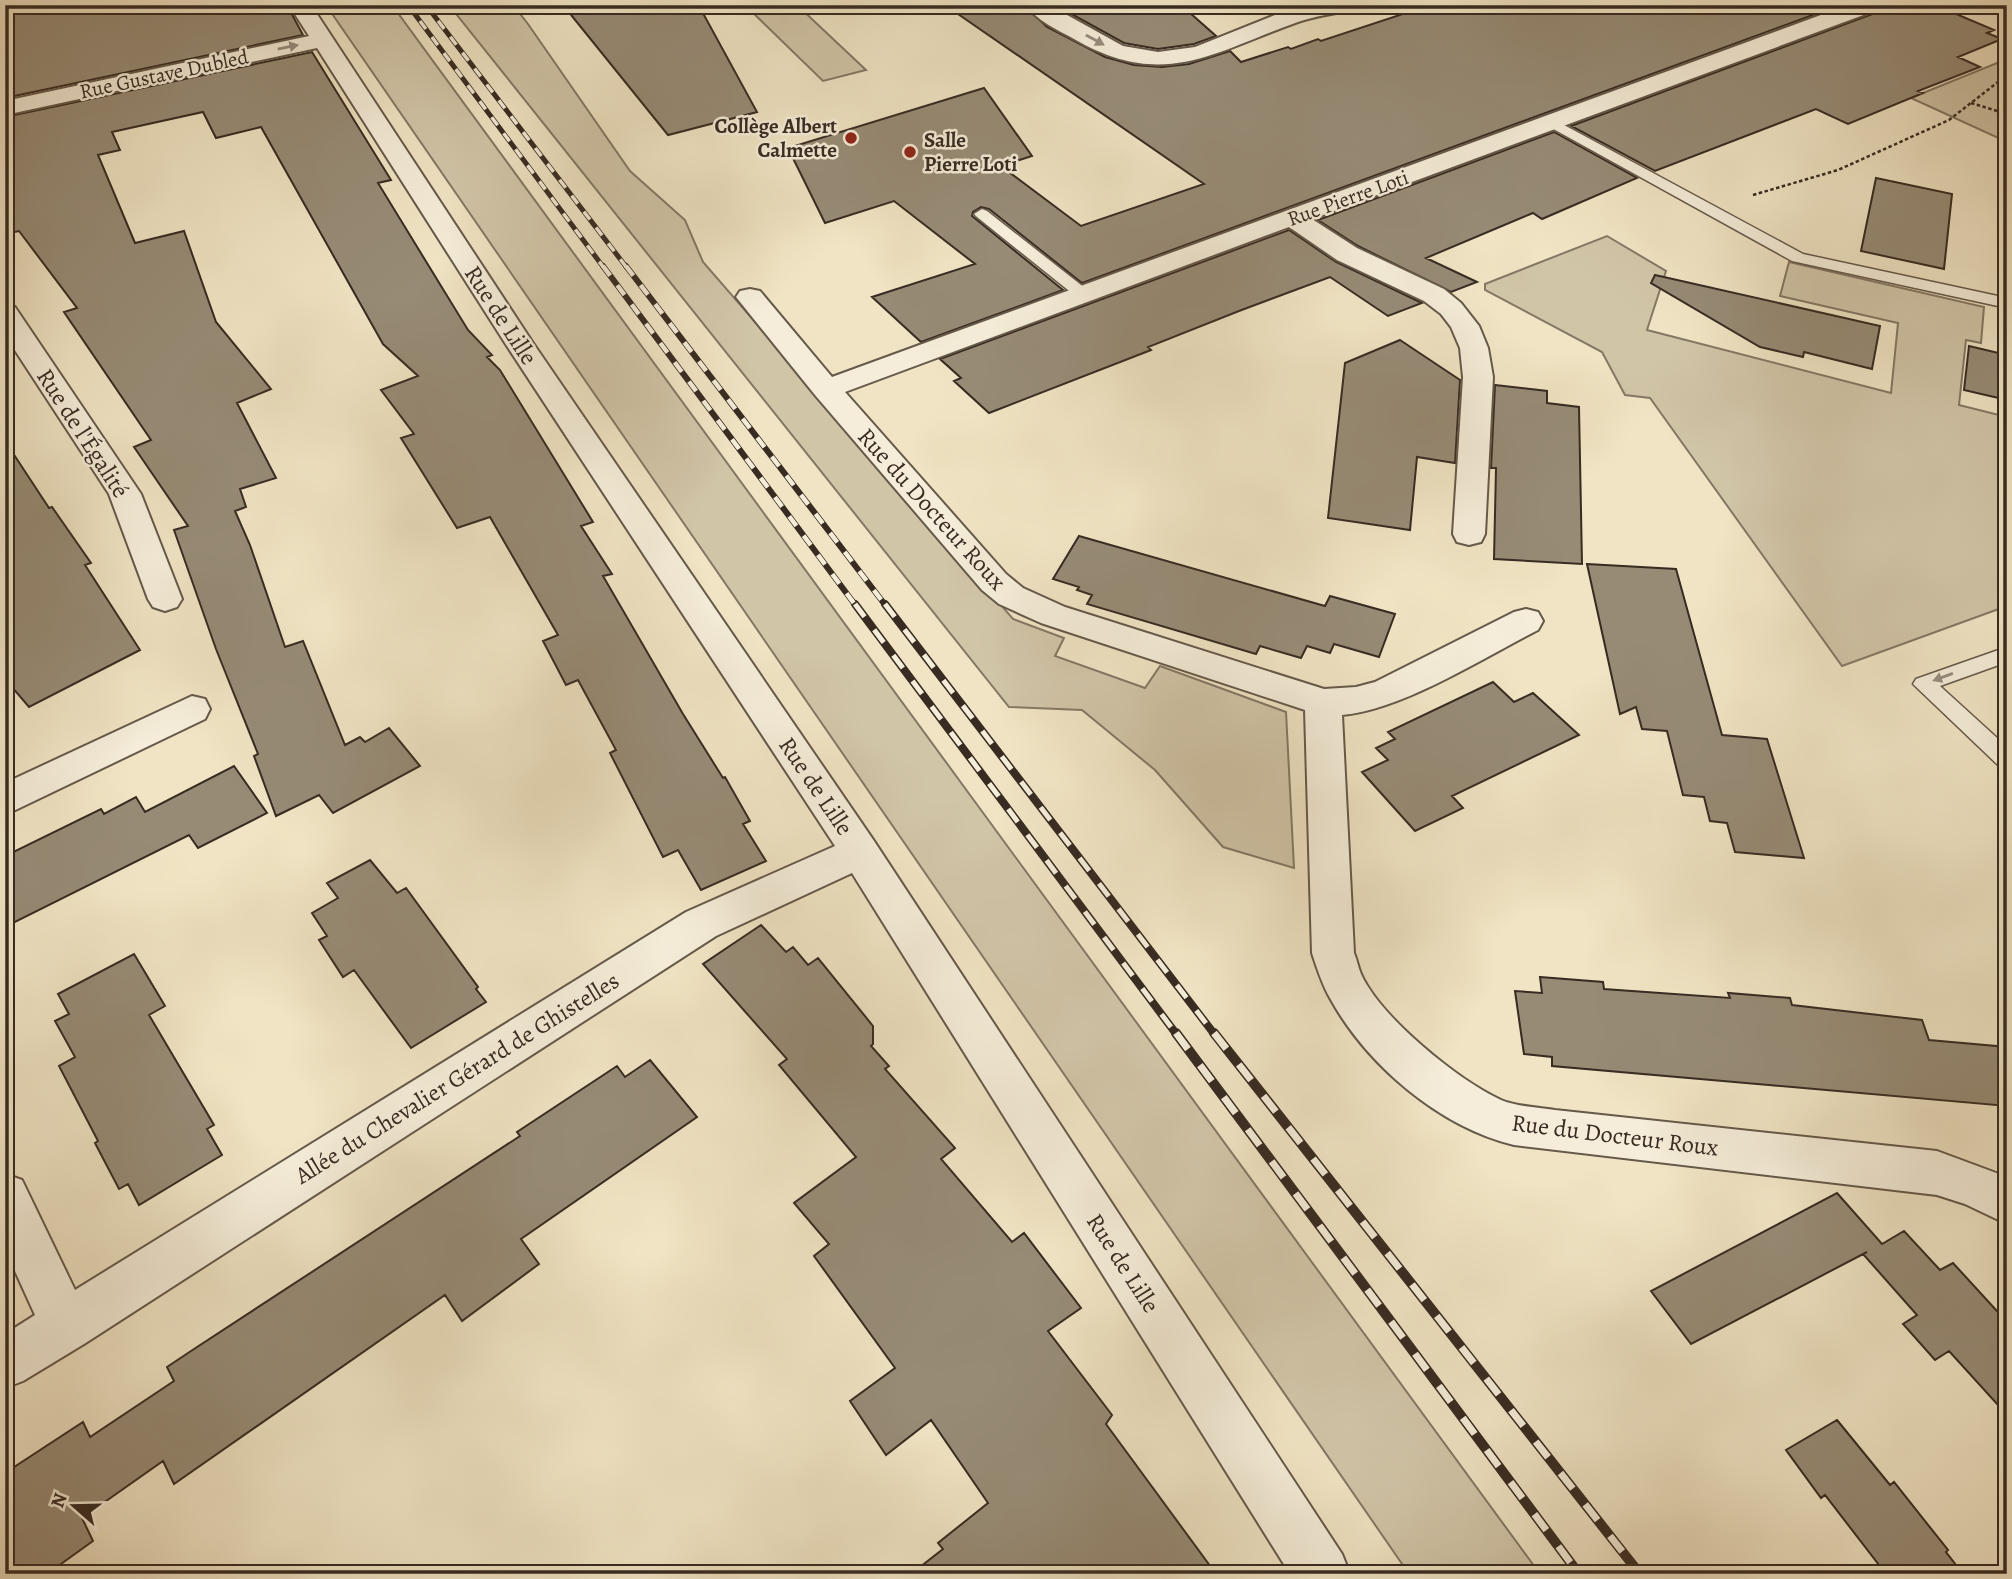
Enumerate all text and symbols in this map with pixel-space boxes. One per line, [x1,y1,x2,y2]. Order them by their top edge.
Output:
one-way arrow [1085,34,1105,46]
street label: Rue Gustave Dubled [77,42,252,106]
one-way arrow [277,42,299,53]
place label: Collège Albert Calmette [714,112,837,164]
place label: Salle Pierre Loti [924,126,1017,178]
marker: Collège Albert Calmette [843,130,859,146]
marker: Salle Pierre Loti [902,144,918,160]
street label: Rue Pierre Loti [1283,163,1413,233]
street label: Rue de Lille [457,259,545,371]
street label: Rue de l'Égalité [29,362,137,504]
street label: Rue du Docteur Roux [851,421,1014,597]
one-way arrow [1932,672,1953,683]
street label: Rue de Lille [771,731,861,841]
street label: Allée du Chevalier Gérard de Ghistelles [288,965,625,1192]
street label: Rue du Docteur Roux [1510,1106,1721,1164]
street label: Rue de Lille [1079,1207,1167,1319]
north arrow [38,1470,108,1540]
text: N [44,1489,74,1511]

